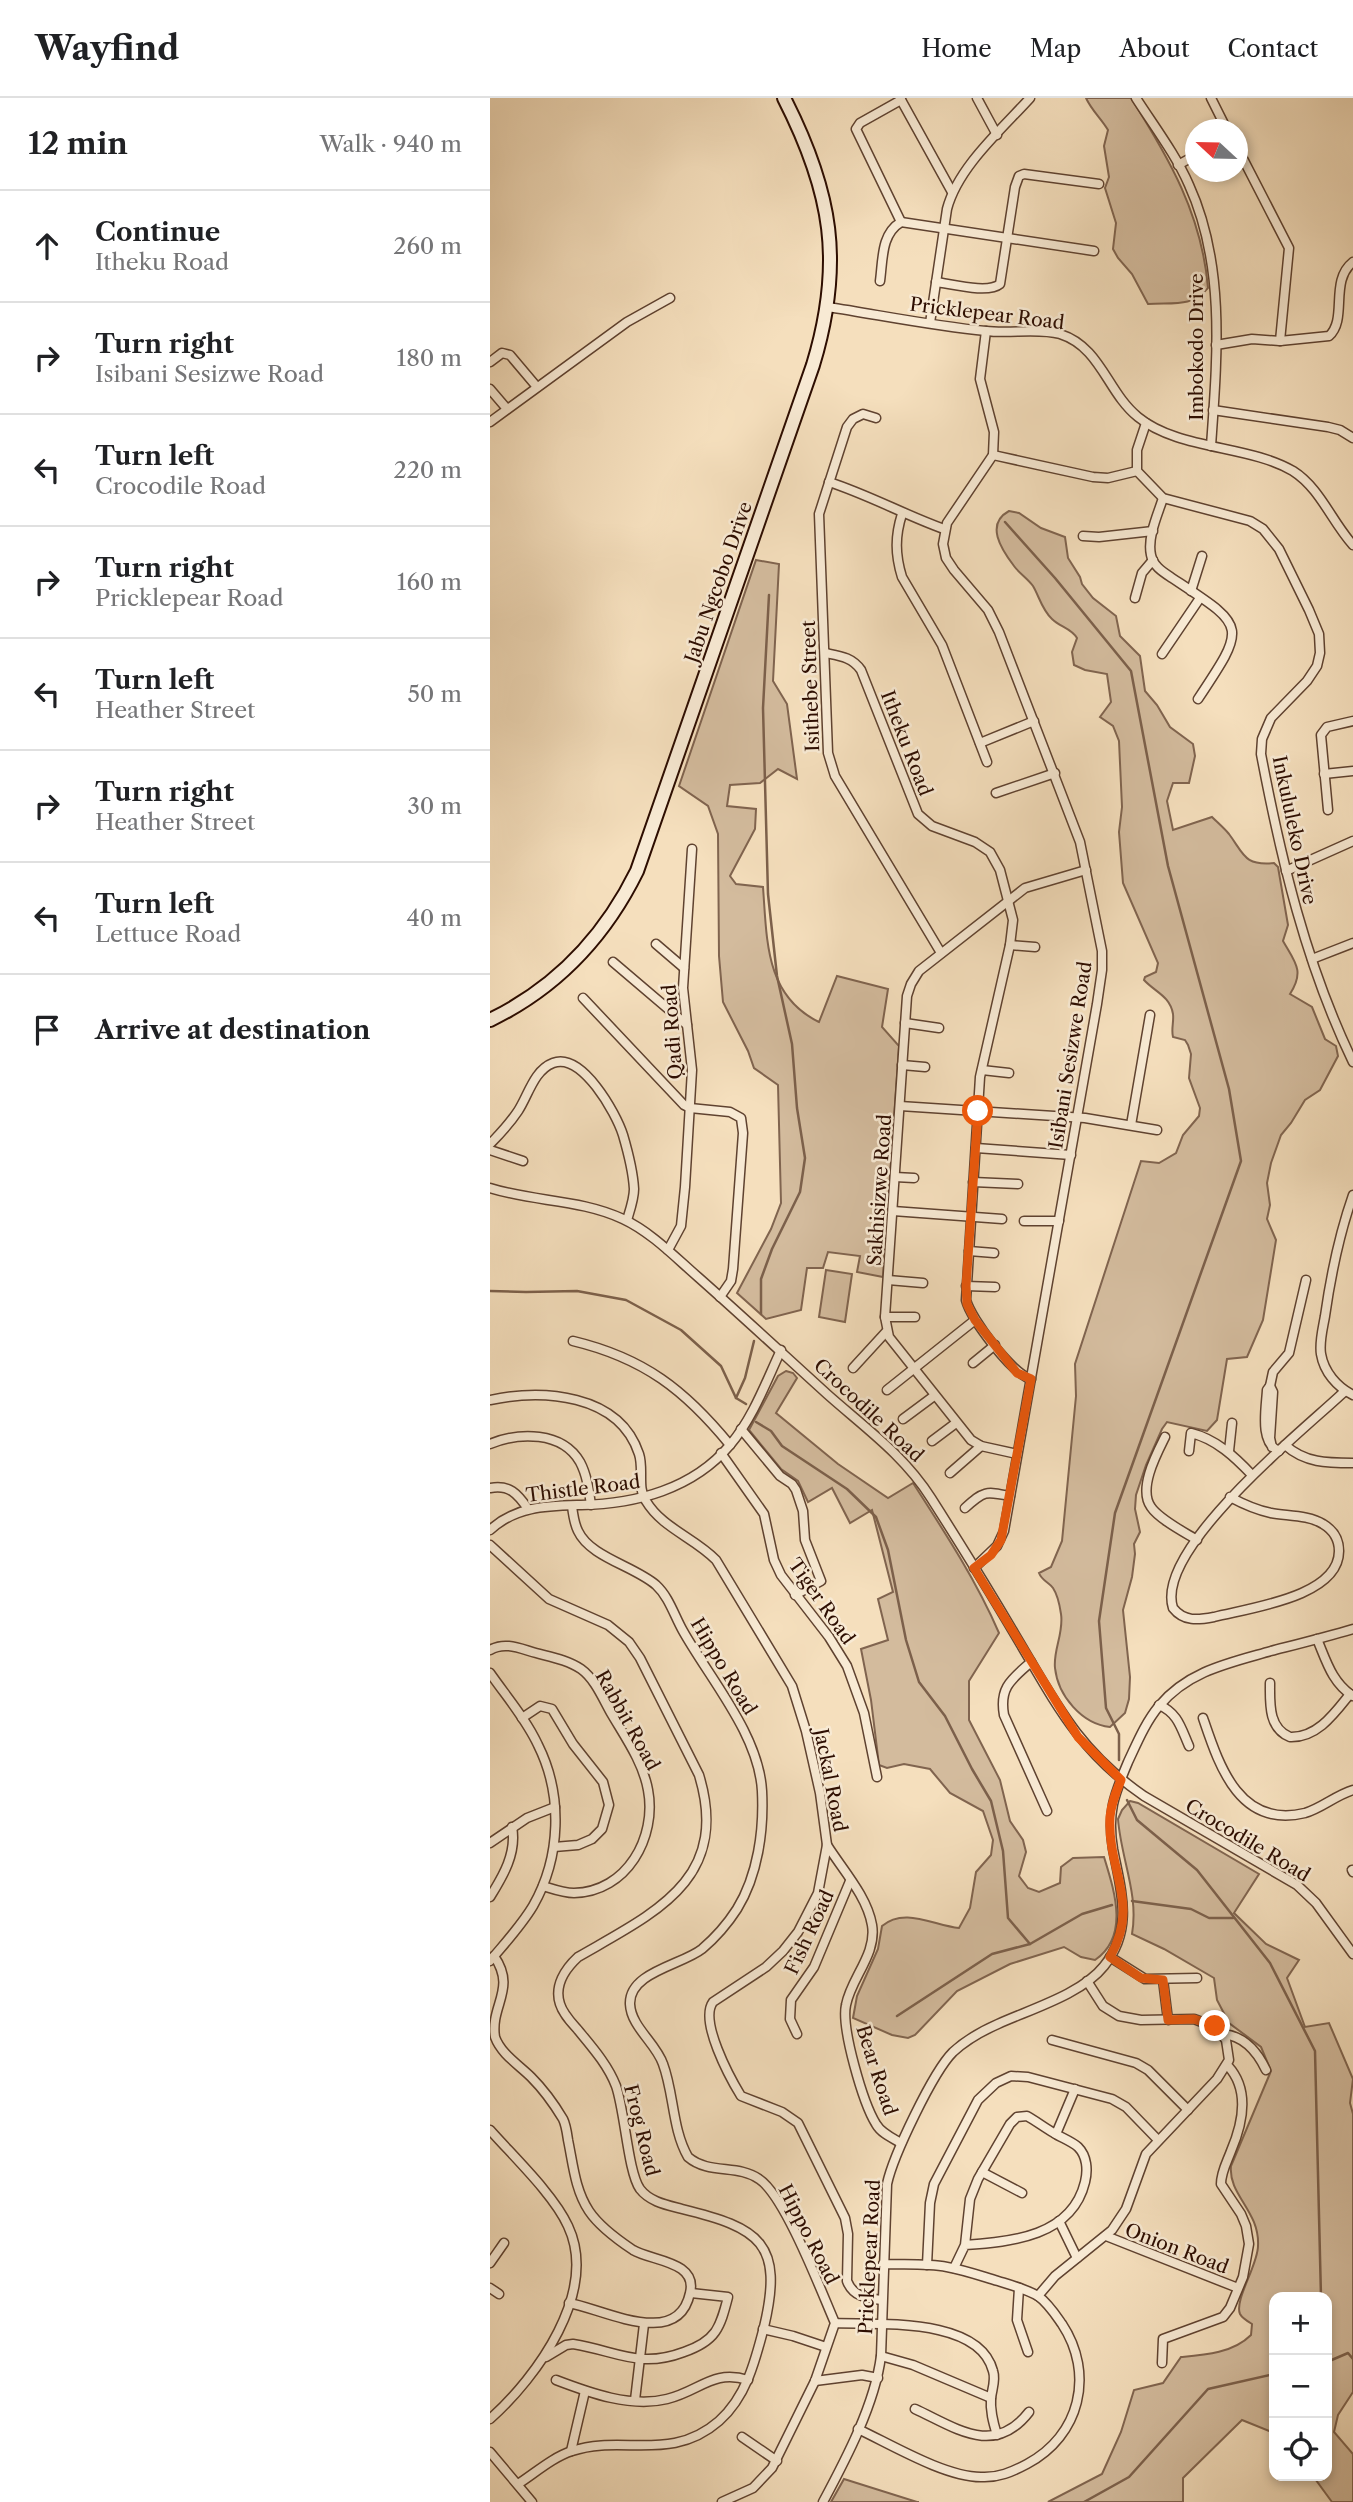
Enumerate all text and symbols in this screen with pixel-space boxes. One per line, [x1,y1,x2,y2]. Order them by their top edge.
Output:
text: Wayfind [35,28,179,69]
text: Home [921,34,992,63]
text: Map [1030,34,1081,63]
text: About [1119,34,1190,63]
text: Contact [1228,34,1318,63]
north arrow [1185,119,1248,182]
text: 12 min [28,125,128,162]
text: Walk · 940 m [319,130,462,158]
text: Continue [95,216,220,248]
icon: ahead [28,227,66,265]
text: 260 m [393,232,462,260]
text: Itheku Road [95,248,229,276]
street label: Imbokodo Drive [1185,273,1208,421]
street label: Pricklepear Road [908,293,1066,334]
text: Turn right [95,328,234,360]
icon: right [28,339,66,377]
text: 180 m [397,344,462,372]
text: Isibani Sesizwe Road [95,360,324,388]
text: Turn left [95,440,214,472]
icon: left [28,451,66,489]
text: 220 m [393,456,462,484]
text: Crocodile Road [95,472,266,500]
street label: Jabu Ngcobo Drive [679,498,757,669]
text: Turn right [95,552,234,584]
icon: right [28,563,66,601]
text: 160 m [397,568,462,596]
text: Pricklepear Road [95,584,283,612]
street label: Isithebe Street [797,620,824,752]
text: Turn left [95,664,214,696]
icon: left [28,675,66,713]
text: 50 m [407,680,462,708]
street label: Itheku Road [876,687,937,799]
text: Heather Street [95,696,255,724]
street label: Inkululeko Drive [1267,754,1322,907]
text: Turn right [95,776,234,808]
icon: right [28,787,66,825]
text: 30 m [407,792,462,820]
text: Heather Street [95,808,255,836]
text: Turn left [95,888,214,920]
icon: left [28,899,66,937]
text: 40 m [407,904,462,932]
text: Lettuce Road [95,920,241,948]
street label: Isibani Sesizwe Road [1044,959,1097,1150]
street label: Qadi Road [658,983,687,1080]
icon: arrive [28,1011,66,1049]
text: Arrive at destination [95,1014,370,1046]
route start [962,1095,993,1126]
street label: Sakhisizwe Road [863,1113,896,1267]
street label: Crocodile Road [809,1354,929,1467]
street label: Thistle Road [525,1470,642,1507]
street label: Tiger Road [783,1554,860,1649]
street label: Hippo Road [686,1614,762,1719]
street label: Rabbit Road [590,1666,665,1775]
street label: Jackal Road [809,1724,852,1834]
street label: Crocodile Road [1181,1794,1315,1887]
street label: Fish Road [780,1886,839,1978]
route end [1199,2010,1230,2041]
street label: Bear Road [851,2022,902,2119]
street label: Frog Road [619,2082,664,2179]
street label: Pricklepear Road [854,2178,885,2335]
street label: Hippo Road [774,2180,844,2288]
street label: Onion Road [1122,2218,1232,2279]
map controls [1269,2292,1332,2481]
button: + [1269,2292,1332,2355]
button: − [1269,2355,1332,2418]
button: locate [1269,2418,1332,2481]

